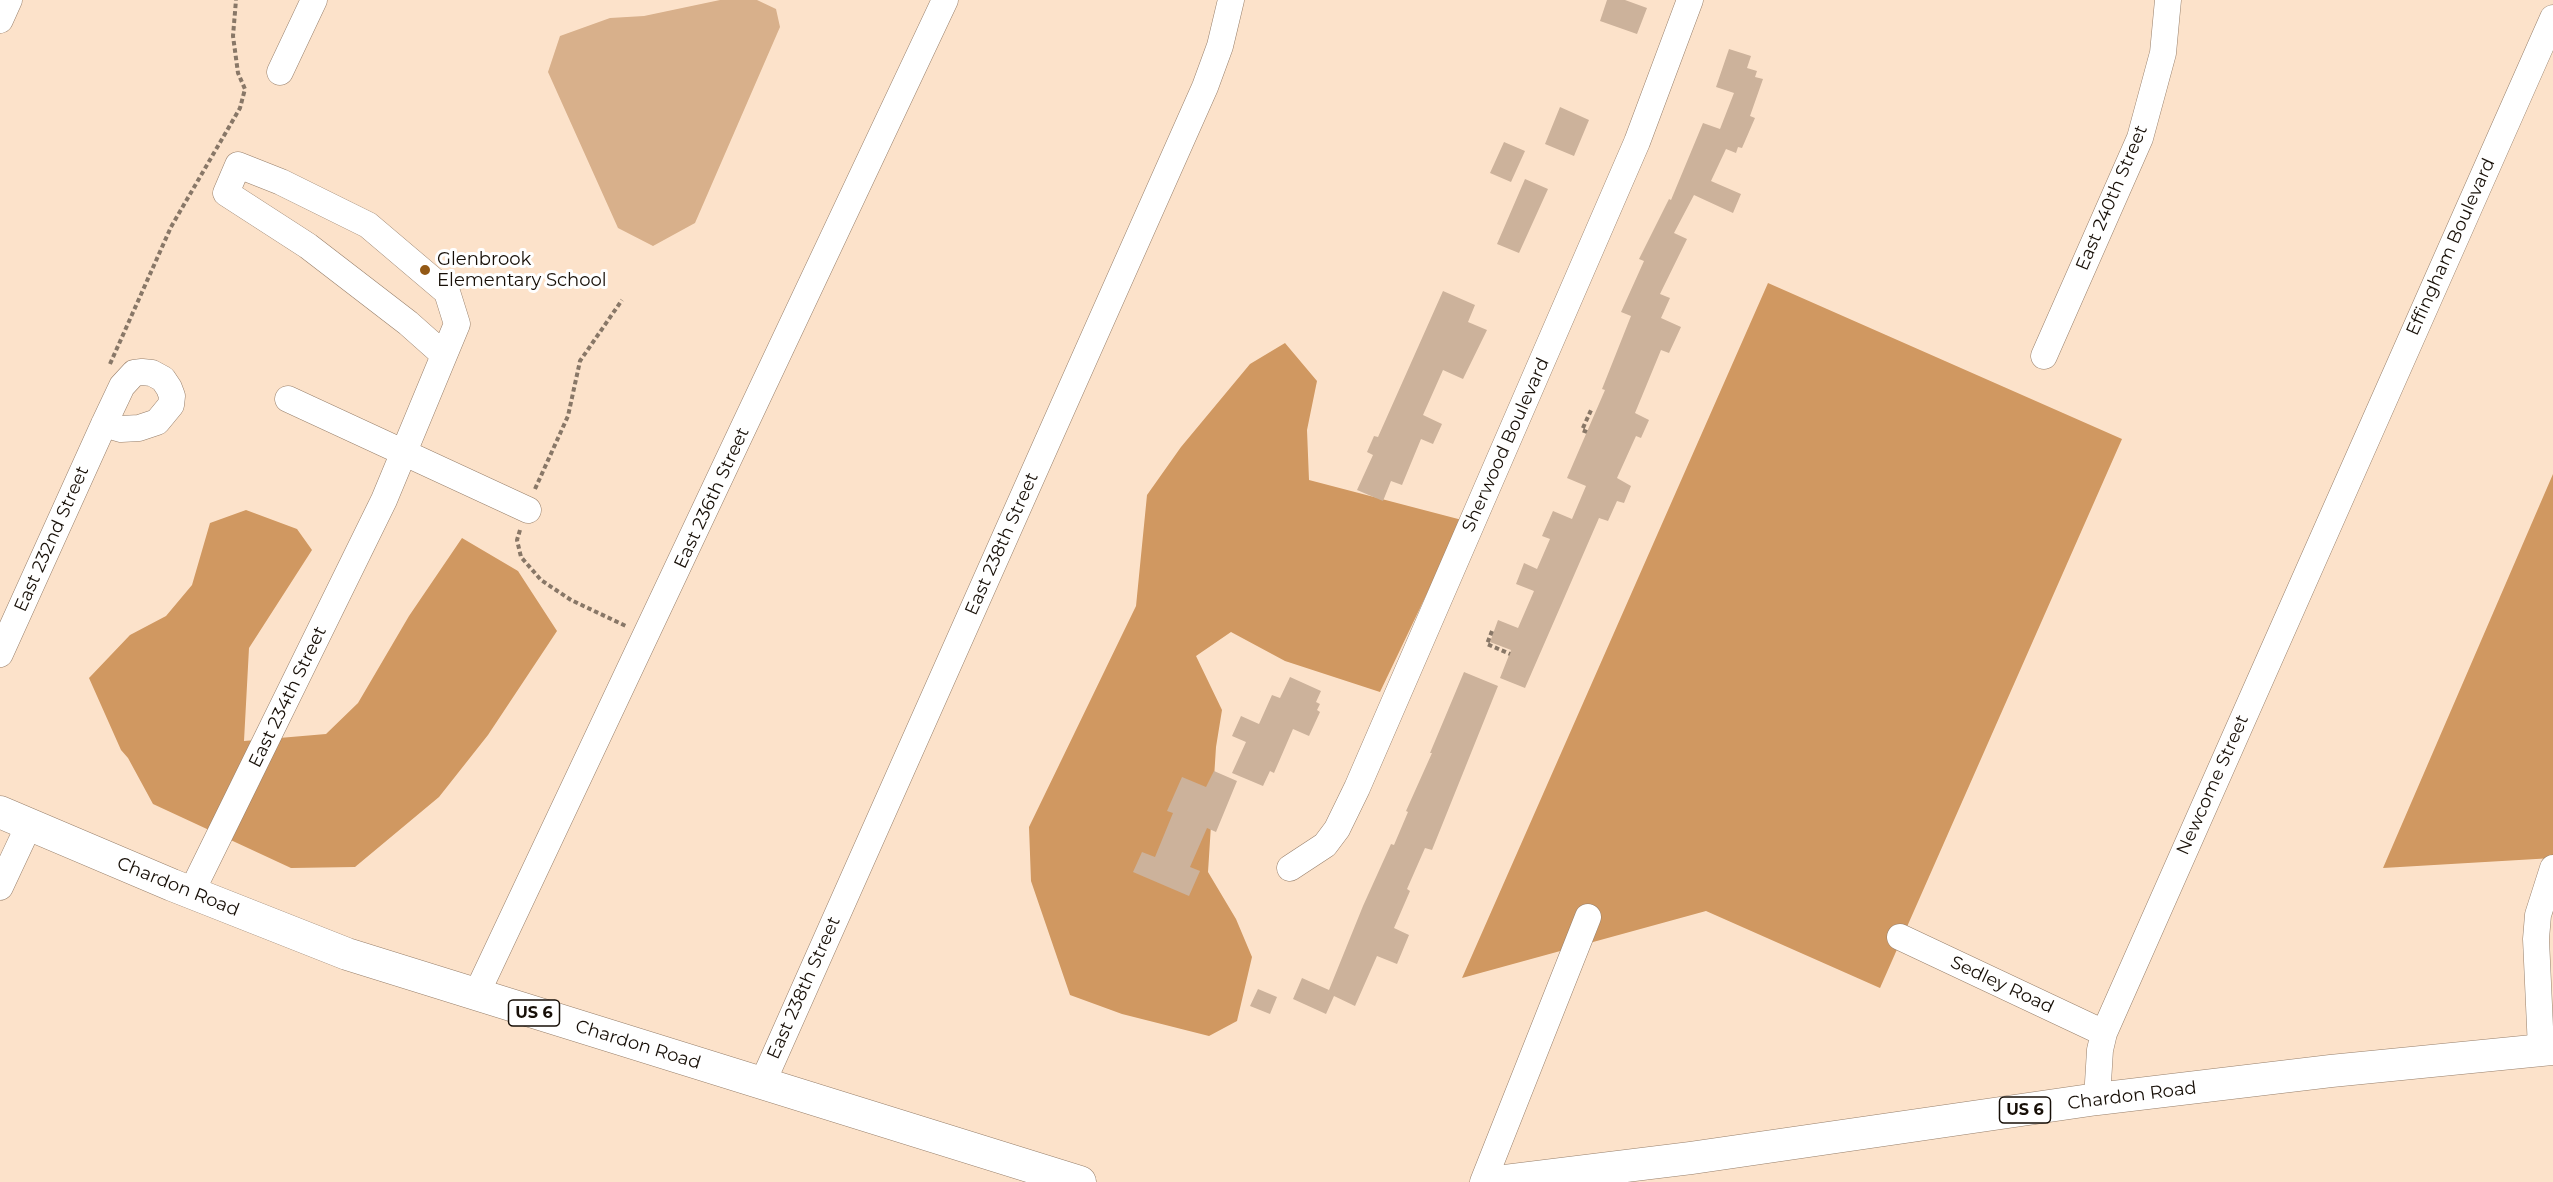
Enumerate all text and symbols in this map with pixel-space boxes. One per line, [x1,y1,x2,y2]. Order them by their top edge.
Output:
street label: East 240th Street [2072,122,2152,274]
street label: Effingham Boulevard [2402,155,2500,339]
place label: Glenbrook Elementary School [437,249,607,292]
marker: Glenbrook Elementary School [418,263,432,277]
street label: Sherwood Boulevard [1458,355,1554,535]
street label: East 236th Street [670,424,754,572]
street label: East 232nd Street [10,463,94,615]
street label: East 238th Street [961,469,1043,619]
street label: East 234th Street [244,623,332,771]
street label: Newcome Street [2172,712,2254,858]
street label: Chardon Road [114,853,242,921]
street label: East 238th Street [763,913,845,1063]
street label: Sedley Road [1947,952,2057,1018]
road number: US 6 [508,1000,560,1026]
street label: Chardon Road [573,1016,703,1074]
street label: Chardon Road [2066,1077,2198,1115]
road number: US 6 [2000,1097,2050,1123]

